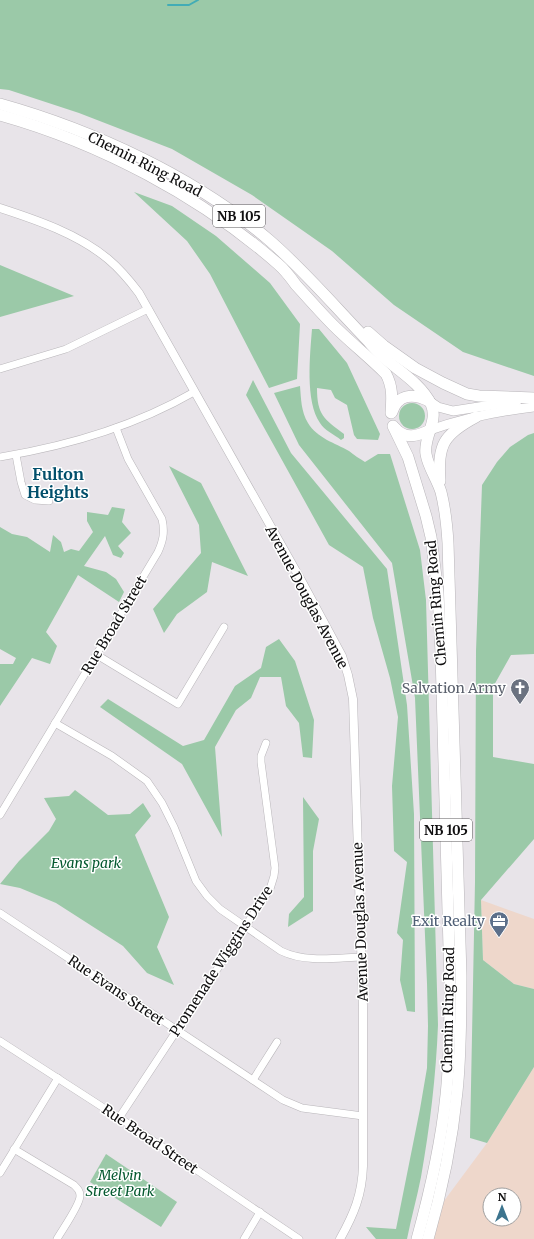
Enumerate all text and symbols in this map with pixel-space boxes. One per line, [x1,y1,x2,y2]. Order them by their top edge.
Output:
street label: Chemin Ring Road [85,127,206,201]
road number: NB 105 [213,205,265,227]
district label: Fulton Heights [27,464,89,502]
street label: Avenue Douglas Avenue [261,521,352,672]
street label: Chemin Ring Road [422,539,450,666]
street label: Rue Broad Street [77,572,151,678]
church icon: Salvation Army [509,677,531,705]
place label: Salvation Army [402,679,507,697]
road number: NB 105 [420,819,472,841]
street label: Avenue Douglas Avenue [348,842,372,1003]
park label: Evans park [51,854,121,872]
street label: Promenade Wiggins Drive [166,882,276,1040]
office icon: Exit Realty [488,910,510,938]
place label: Exit Realty [412,912,486,930]
street label: Chemin Ring Road [438,946,458,1073]
street label: Rue Evans Street [64,951,168,1029]
street label: Rue Broad Street [99,1100,202,1178]
park label: Melvin Street Park [86,1166,155,1200]
north arrow [482,1187,522,1227]
text: N [498,1190,507,1204]

